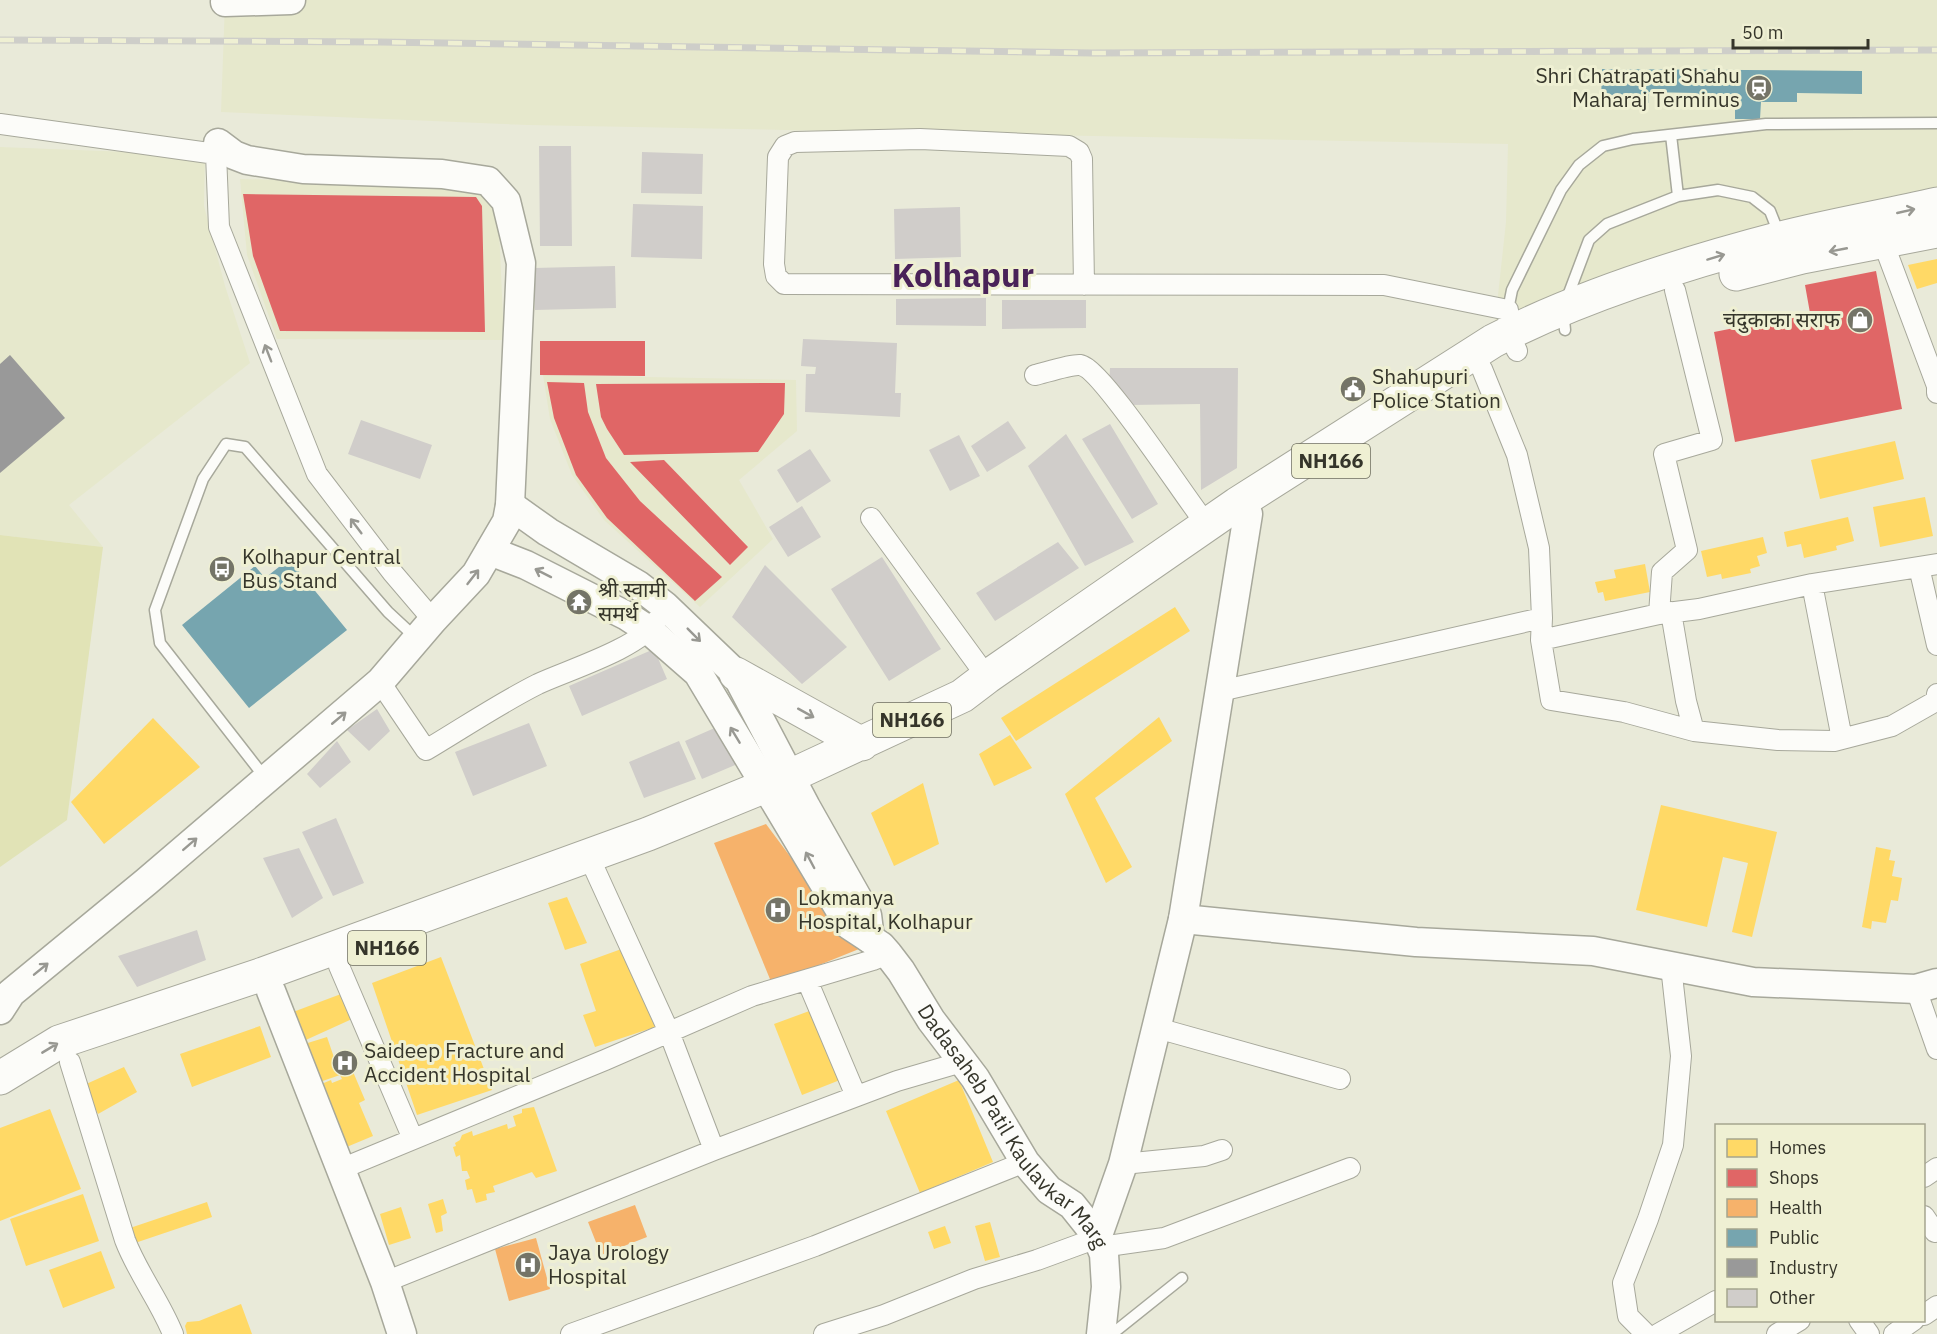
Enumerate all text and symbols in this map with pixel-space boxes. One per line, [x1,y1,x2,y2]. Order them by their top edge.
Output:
scale bar [1733,12,1868,50]
text: 50 m [1742,21,1784,44]
place label: Shri Chatrapati Shahu Maharaj Terminus [1535,61,1740,113]
station icon: Shri Chatrapati Shahu Maharaj Terminus [1744,73,1774,103]
one-way arrow [1896,205,1915,216]
one-way arrow [1829,245,1849,256]
one-way arrow [1706,251,1725,262]
district label: Kolhapur [892,253,1034,296]
place label: चंदुकाका सराफ [1723,305,1841,334]
shop icon: चंदुकाका सराफ [1845,305,1875,335]
one-way arrow [262,345,273,363]
place label: Shahupuri Police Station [1372,362,1501,414]
public building icon: Shahupuri Police Station [1338,374,1368,404]
road number: NH166 [1292,444,1370,478]
one-way arrow [350,518,363,534]
place label: Kolhapur Central Bus Stand [242,542,401,594]
bus stop icon: Kolhapur Central Bus Stand [207,554,237,584]
one-way arrow [534,567,552,578]
one-way arrow [466,569,479,585]
place label: श्री स्वामी समर्थ [598,575,667,627]
temple icon: श्री स्वामी समर्थ [564,587,594,617]
one-way arrow [687,628,702,643]
road number: NH166 [873,703,951,737]
one-way arrow [797,707,814,719]
one-way arrow [331,711,346,725]
one-way arrow [729,727,741,744]
one-way arrow [182,838,198,851]
one-way arrow [804,852,816,869]
place label: Lokmanya Hospital, Kolhapur [798,883,973,935]
hospital icon: Lokmanya Hospital, Kolhapur [763,895,793,925]
road number: NH166 [348,931,426,965]
one-way arrow [32,963,48,976]
street label: Dadasaheb Patil Kaulavkar Marg [912,999,1115,1252]
place label: Saideep Fracture and Accident Hospital [364,1036,564,1088]
one-way arrow [41,1041,58,1053]
hospital icon: Saideep Fracture and Accident Hospital [330,1048,360,1078]
legend [1715,1124,1925,1322]
text: Homes [1769,1136,1826,1159]
text: Shops [1769,1166,1819,1189]
text: Health [1769,1196,1823,1219]
text: Public [1769,1226,1819,1249]
place label: Jaya Urology Hospital [548,1238,669,1290]
hospital icon: Jaya Urology Hospital [513,1250,543,1280]
text: Industry [1769,1256,1838,1279]
text: Other [1769,1286,1815,1309]

